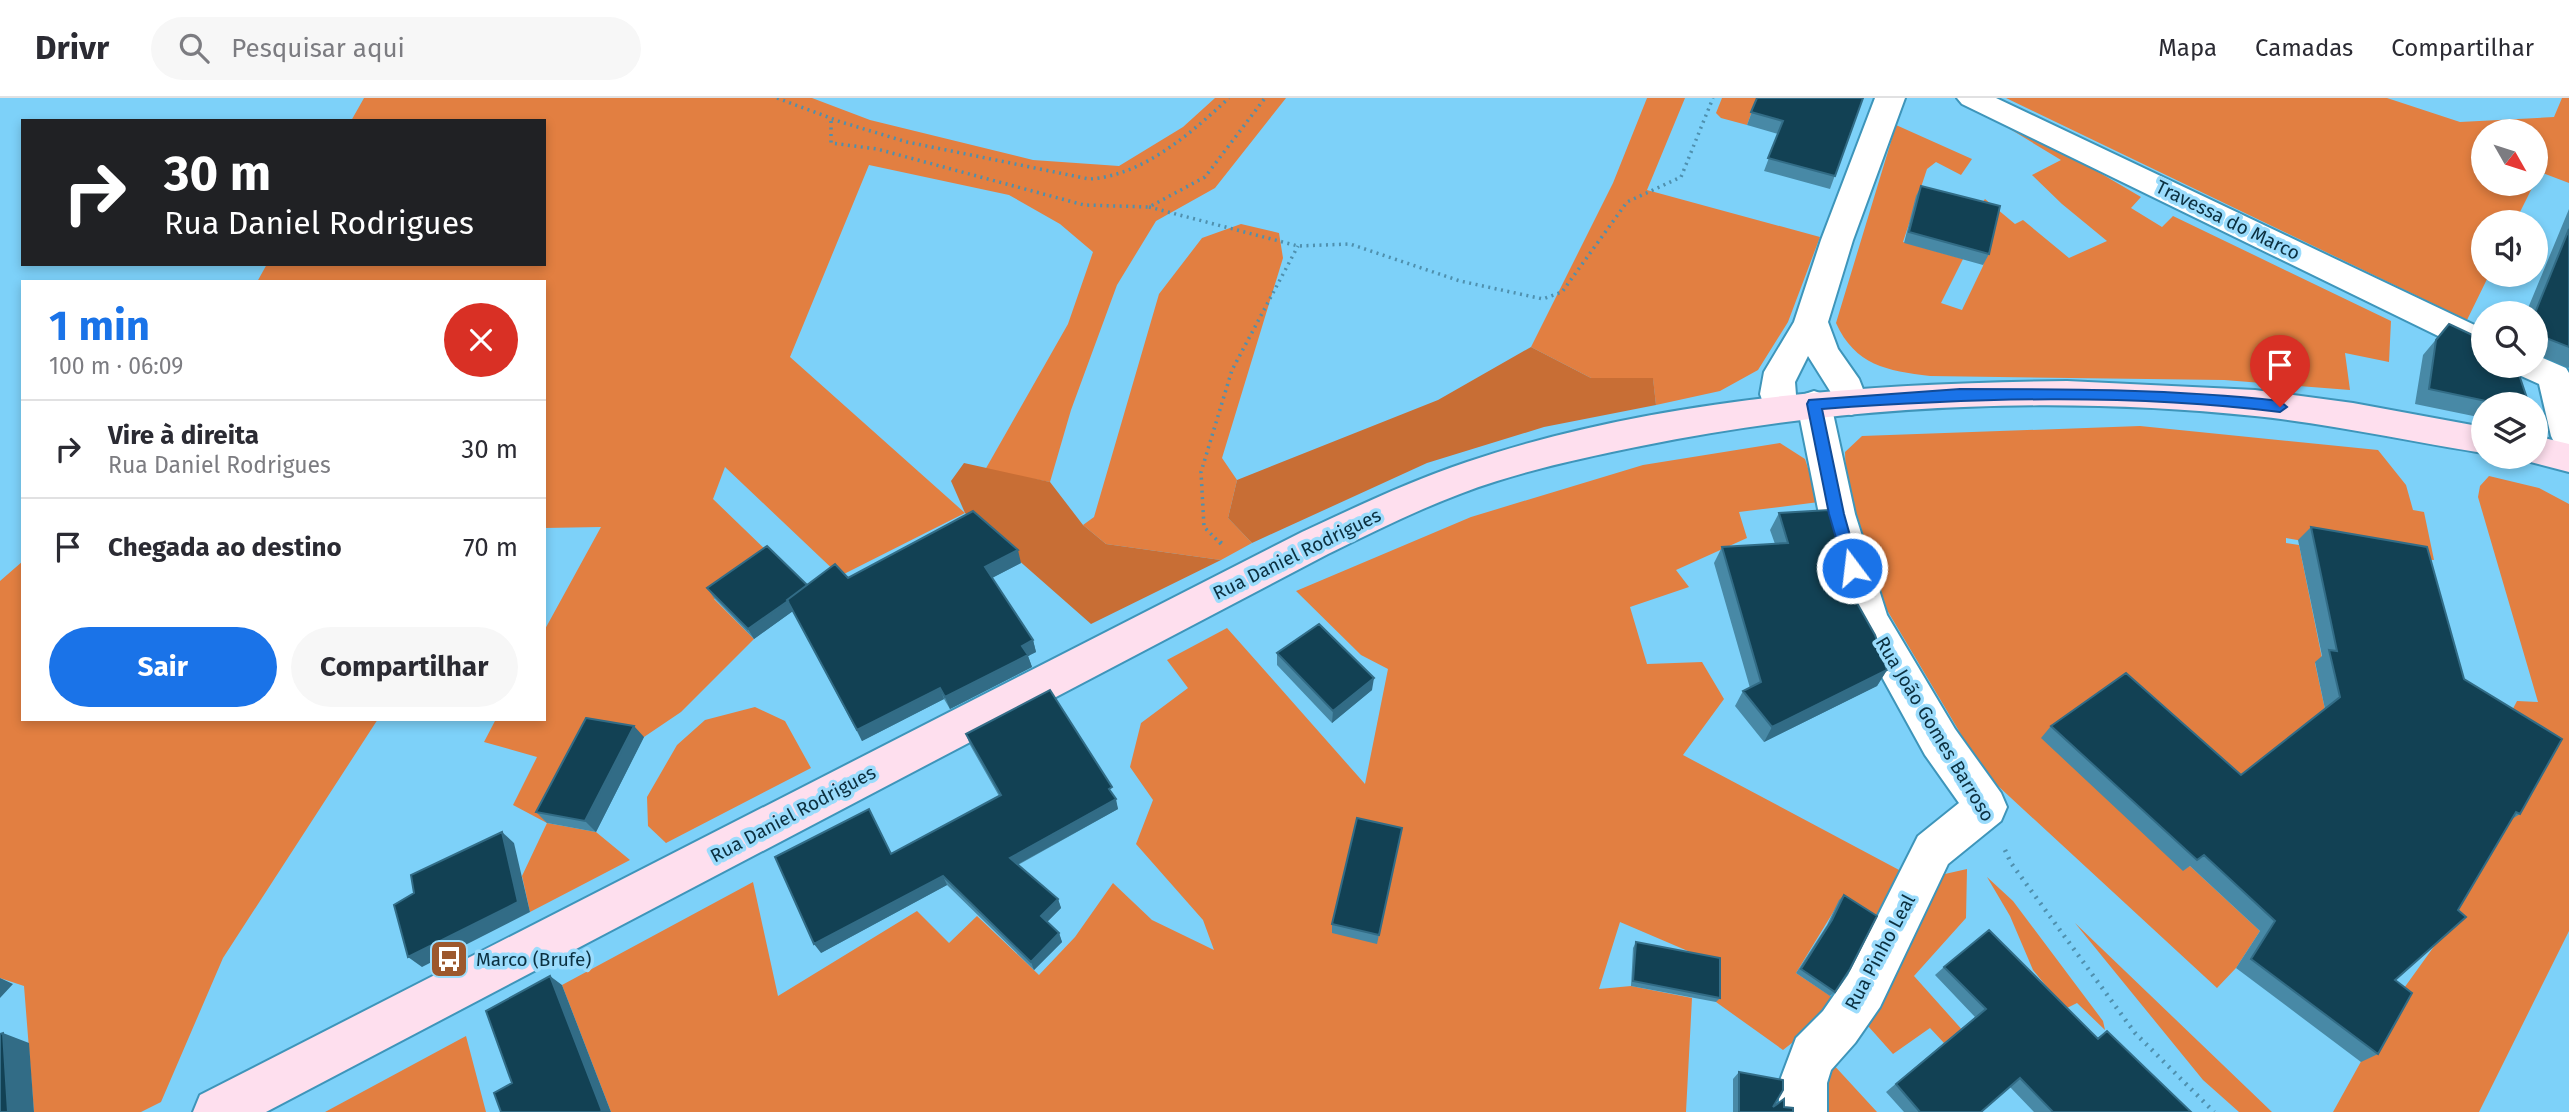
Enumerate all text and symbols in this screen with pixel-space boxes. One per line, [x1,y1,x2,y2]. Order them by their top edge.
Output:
search box [151,17,641,80]
text: Drivr [35,28,109,68]
icon: search [175,29,213,67]
text: Pesquisar aqui [231,33,405,64]
text: Mapa [2158,34,2217,62]
text: Camadas [2255,34,2353,62]
text: Compartilhar [2391,34,2534,62]
north arrow [2471,119,2548,196]
map controls [2471,119,2548,469]
text: 30 m [164,144,271,203]
icon: right [49,147,140,238]
street label: Travessa do Marco [2152,175,2304,265]
text: Rua Daniel Rodrigues [164,204,474,242]
button: sound [2471,210,2548,287]
text: 1 min [49,301,150,351]
button: search [2471,301,2548,378]
button: close [444,303,518,377]
pin [2250,335,2310,407]
icon: arrive [2261,346,2299,384]
text: 100 m · 06:09 [49,352,183,380]
button: layers [2471,392,2548,469]
text: Vire à direita [108,420,259,451]
icon: right [49,430,87,468]
text: 30 m [461,434,518,465]
text: Rua Daniel Rodrigues [108,451,331,479]
street label: Rua Daniel Rodrigues [1209,503,1385,605]
icon: arrive [49,528,87,566]
position arrow [1815,531,1889,605]
text: Chegada ao destino [108,532,342,563]
text: 70 m [463,532,518,563]
button: Sair [49,627,277,707]
button: Compartilhar [291,627,518,707]
street label: Rua João Gomes Barroso [1871,632,1999,826]
street label: Rua Daniel Rodrigues [706,761,880,867]
street label: Rua Pinho Leal [1840,890,1920,1014]
bus stop icon: Marco (Brufe) [428,938,470,980]
place label: Marco (Brufe) [476,948,592,971]

